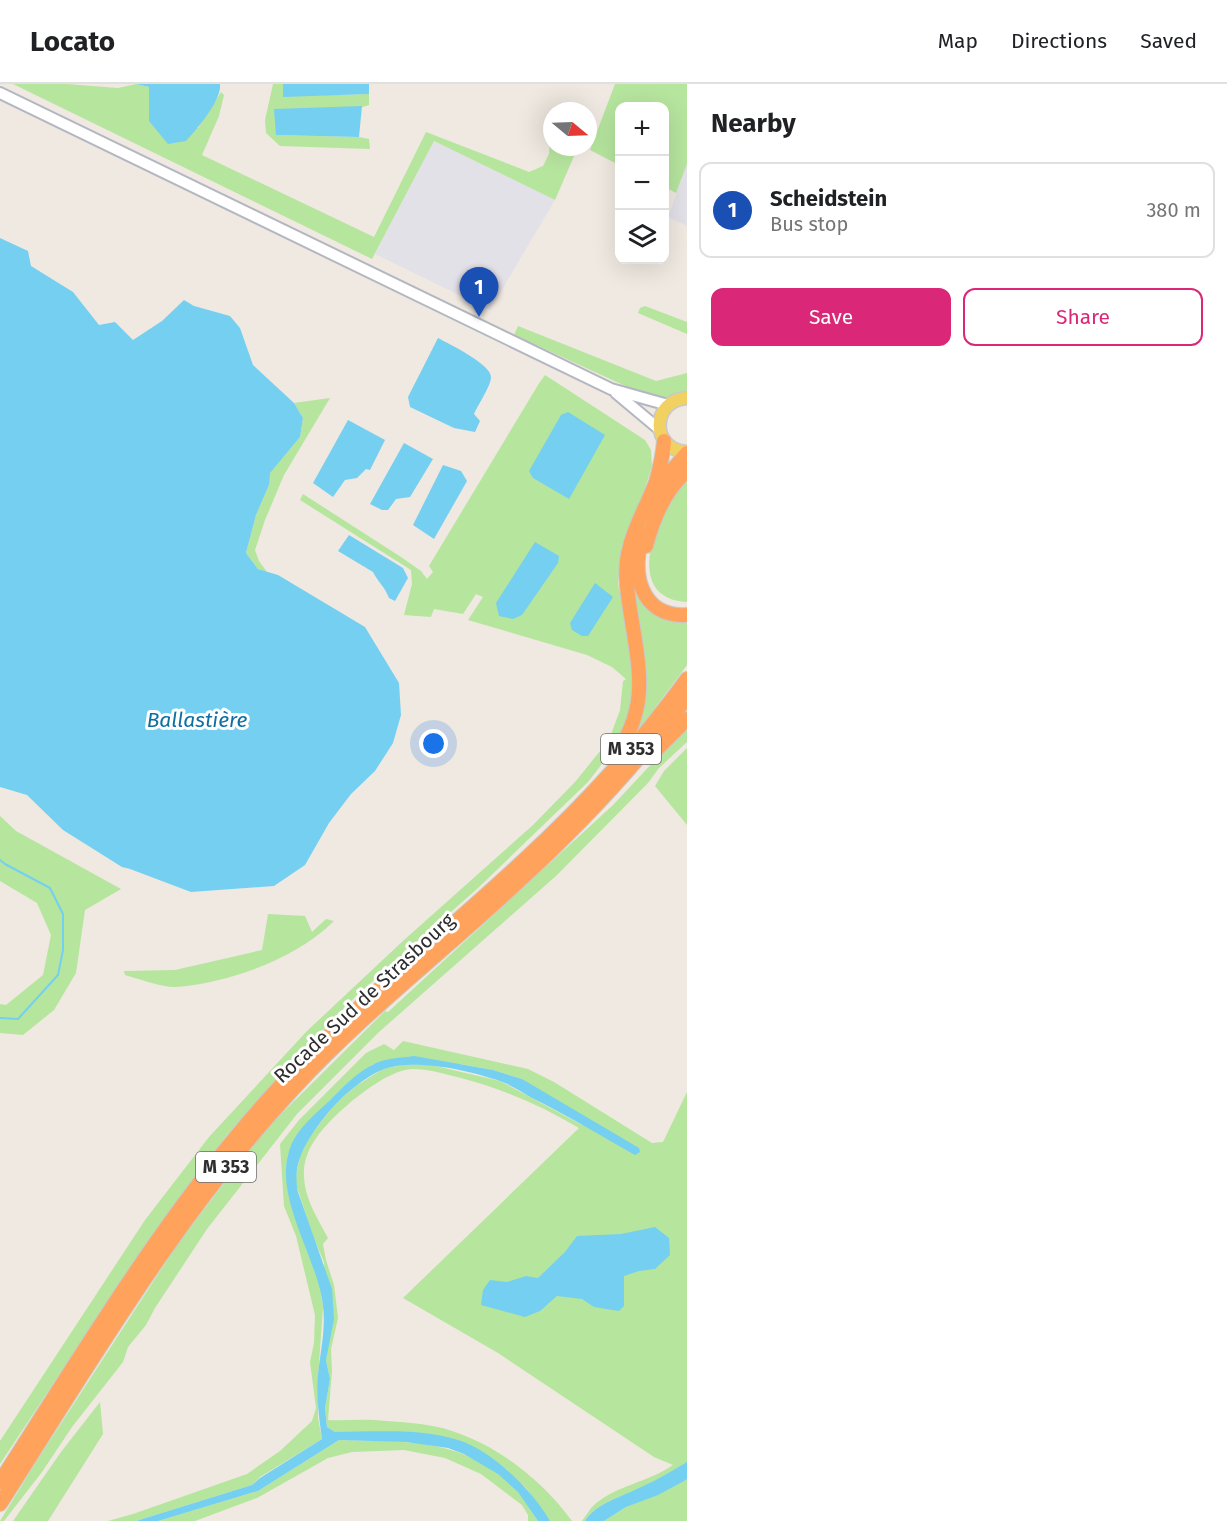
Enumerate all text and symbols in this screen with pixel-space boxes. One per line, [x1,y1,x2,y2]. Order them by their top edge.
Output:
text: Locato [30,25,115,58]
text: Map [938,28,978,54]
text: Directions [1011,28,1107,54]
text: Saved [1140,28,1197,54]
north arrow [543,102,597,156]
map controls [615,102,669,264]
button: + [615,102,669,156]
text: Nearby [711,108,796,139]
button: − [615,156,669,210]
text: Scheidstein [770,185,887,212]
text: 1 [728,198,737,222]
text: 380 m [1146,198,1201,222]
button: layers [615,210,669,264]
text: Bus stop [770,212,848,236]
pin: 1 [460,268,498,317]
button: Save [711,288,951,346]
button: Share [963,288,1203,346]
water label: Ballastière [147,707,247,733]
your location [419,729,448,758]
road number: M 353 [601,734,661,764]
street label: Rocade Sud de Strasbourg [269,908,460,1088]
road number: M 353 [196,1152,256,1182]

